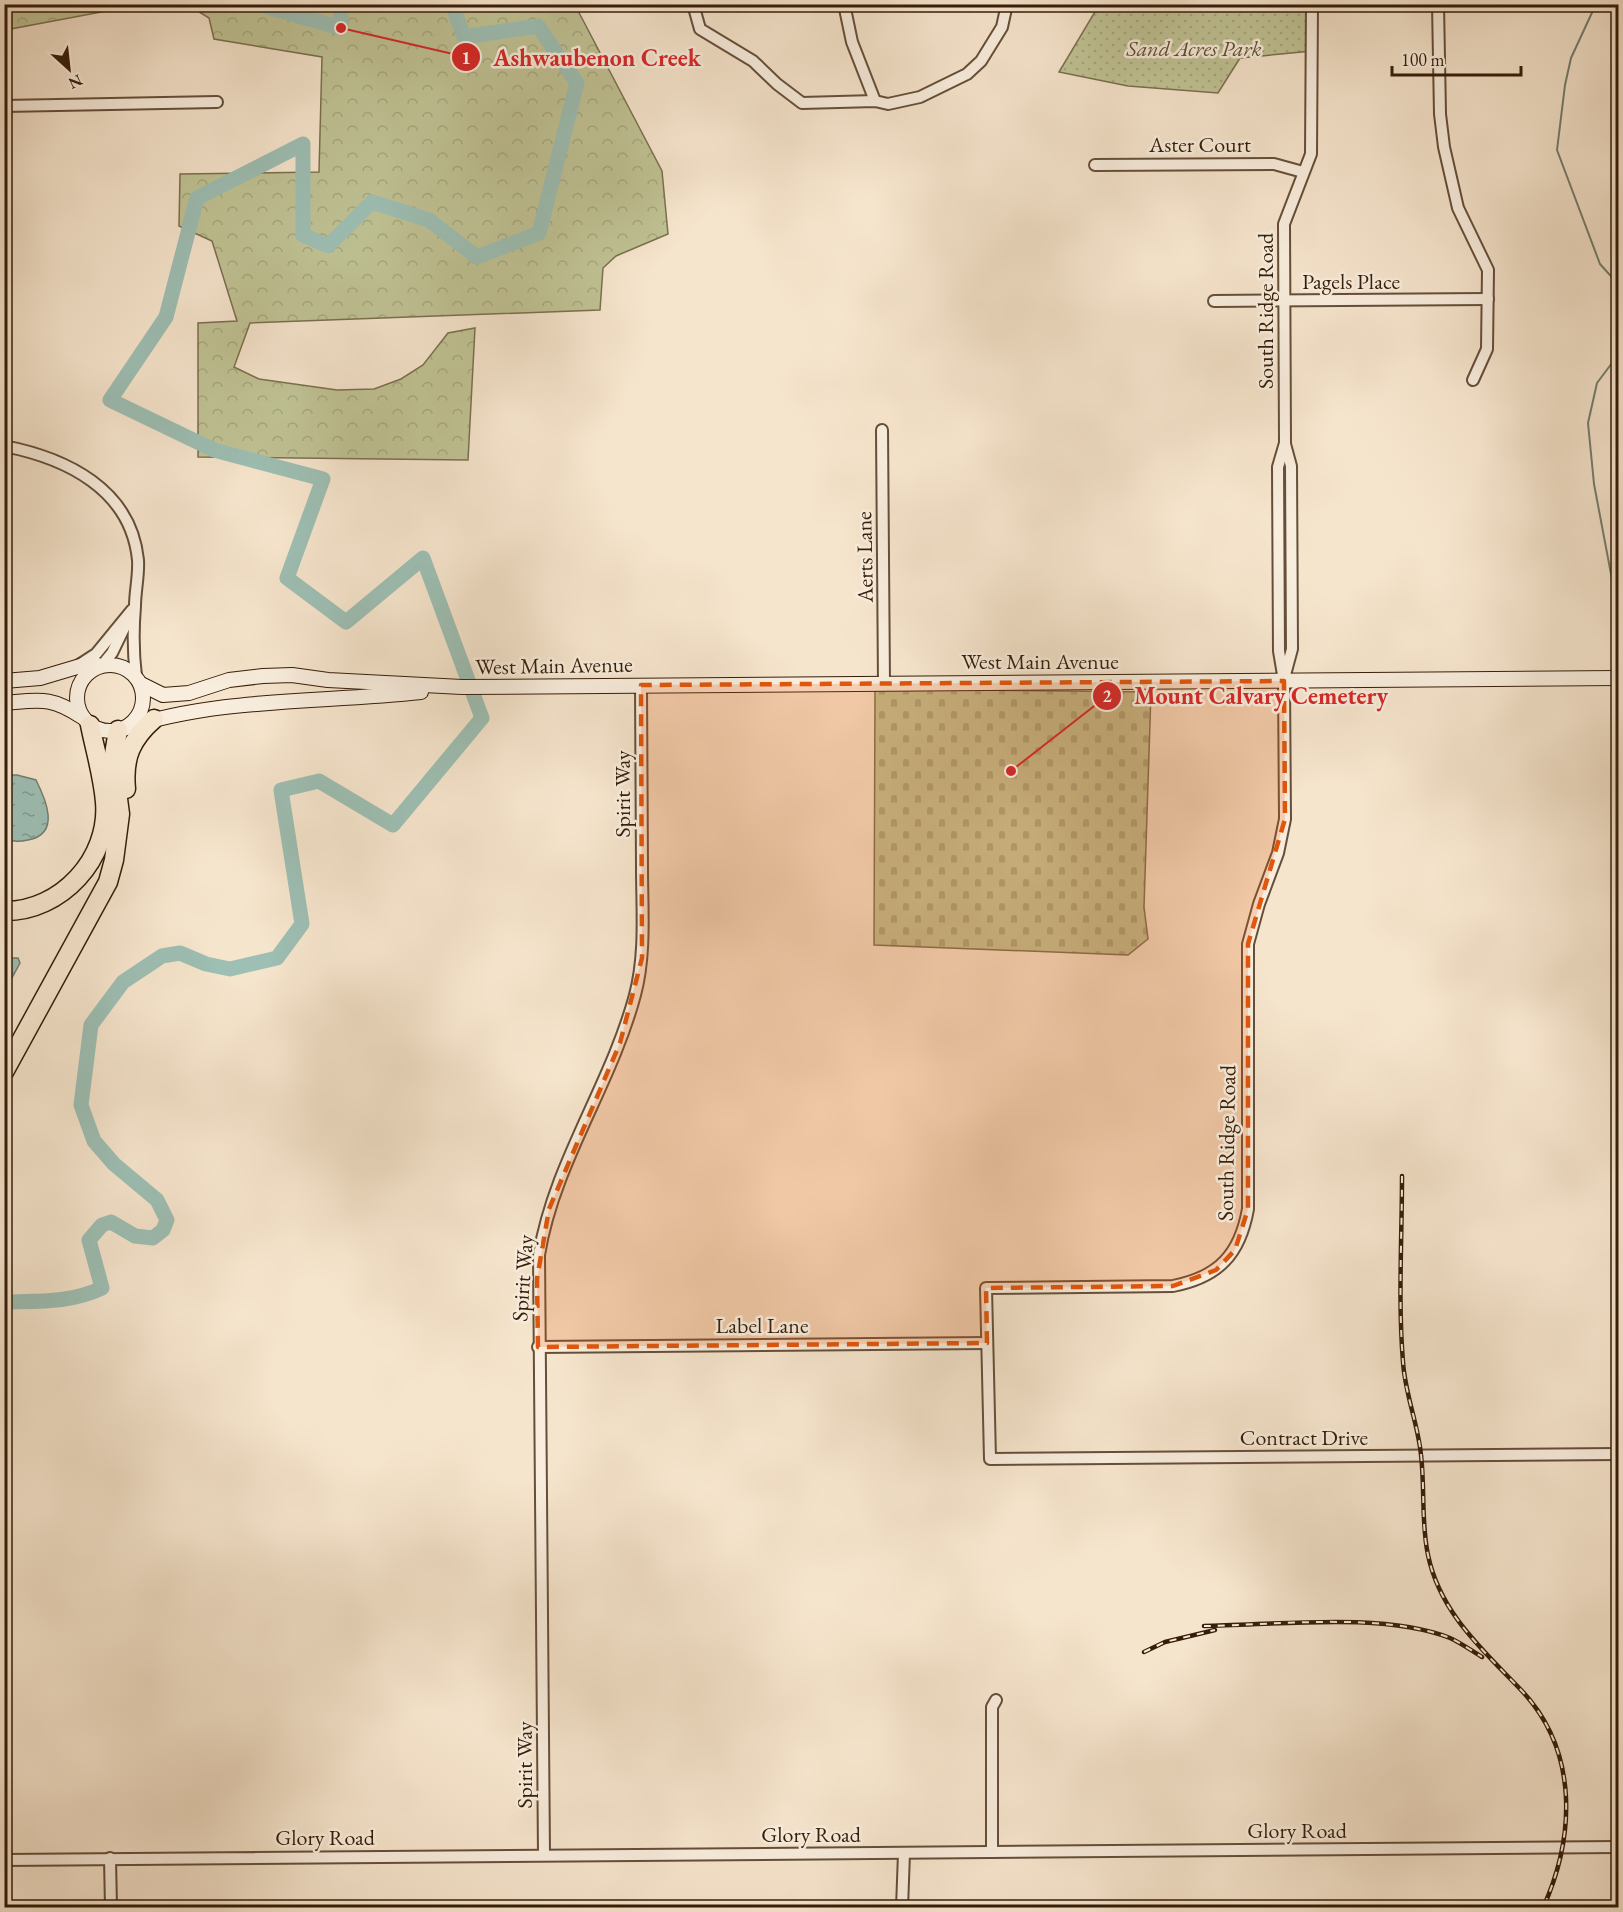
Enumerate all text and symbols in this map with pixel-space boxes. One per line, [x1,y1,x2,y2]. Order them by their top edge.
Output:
park label: Sand Acres Park [1125,34,1262,63]
callout: Ashwaubenon Creek [451,36,713,78]
north arrow [39,39,99,99]
scale bar [1392,39,1521,77]
text: Ashwaubenon Creek [492,42,702,73]
text: 1 [461,46,471,69]
text: 100 m [1401,48,1445,71]
text: N [65,70,86,94]
street label: Aster Court [1148,130,1251,159]
street label: South Ridge Road [1251,232,1280,389]
street label: Pagels Place [1302,267,1400,296]
street label: Aerts Lane [849,511,880,604]
street label: West Main Avenue [961,647,1119,676]
street label: West Main Avenue [475,650,633,681]
callout: Mount Calvary Cemetery [1092,675,1400,717]
text: Mount Calvary Cemetery [1134,680,1388,712]
text: 2 [1102,684,1112,707]
street label: Spirit Way [608,750,637,838]
street label: South Ridge Road [1211,1064,1242,1221]
street label: Spirit Way [505,1233,540,1323]
street label: Label Lane [715,1311,809,1340]
street label: Contract Drive [1240,1423,1369,1452]
street label: Spirit Way [510,1721,539,1809]
street label: Glory Road [1247,1816,1348,1845]
street label: Glory Road [761,1820,862,1849]
street label: Glory Road [275,1823,376,1852]

